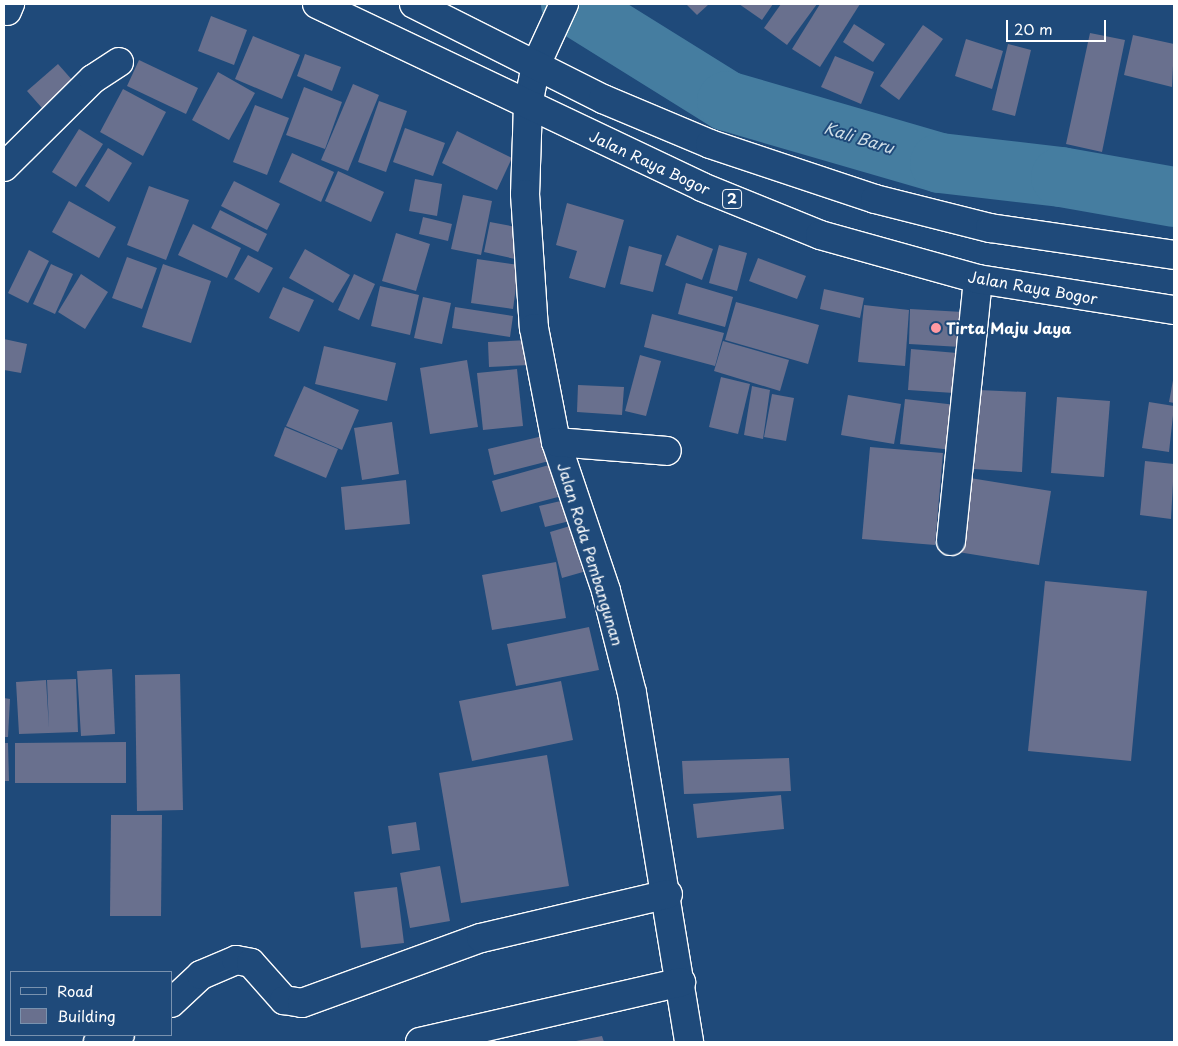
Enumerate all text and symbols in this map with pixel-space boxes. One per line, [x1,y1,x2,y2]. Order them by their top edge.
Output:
scale bar [1008,10,1108,42]
text: 20 m [1014,17,1053,40]
water label: Kali Baru [821,117,897,157]
street label: Jalan Raya Bogor [587,126,713,198]
road number: 2 [722,188,742,210]
street label: Jalan Raya Bogor [967,267,1099,307]
place label: Tirta Maju Jaya [946,319,1070,337]
marker: Tirta Maju Jaya [930,322,942,334]
street label: Jalan Roda Pembangunan [555,461,627,647]
legend [10,971,172,1036]
text: Road [57,979,93,1002]
text: Building [57,1004,116,1027]

